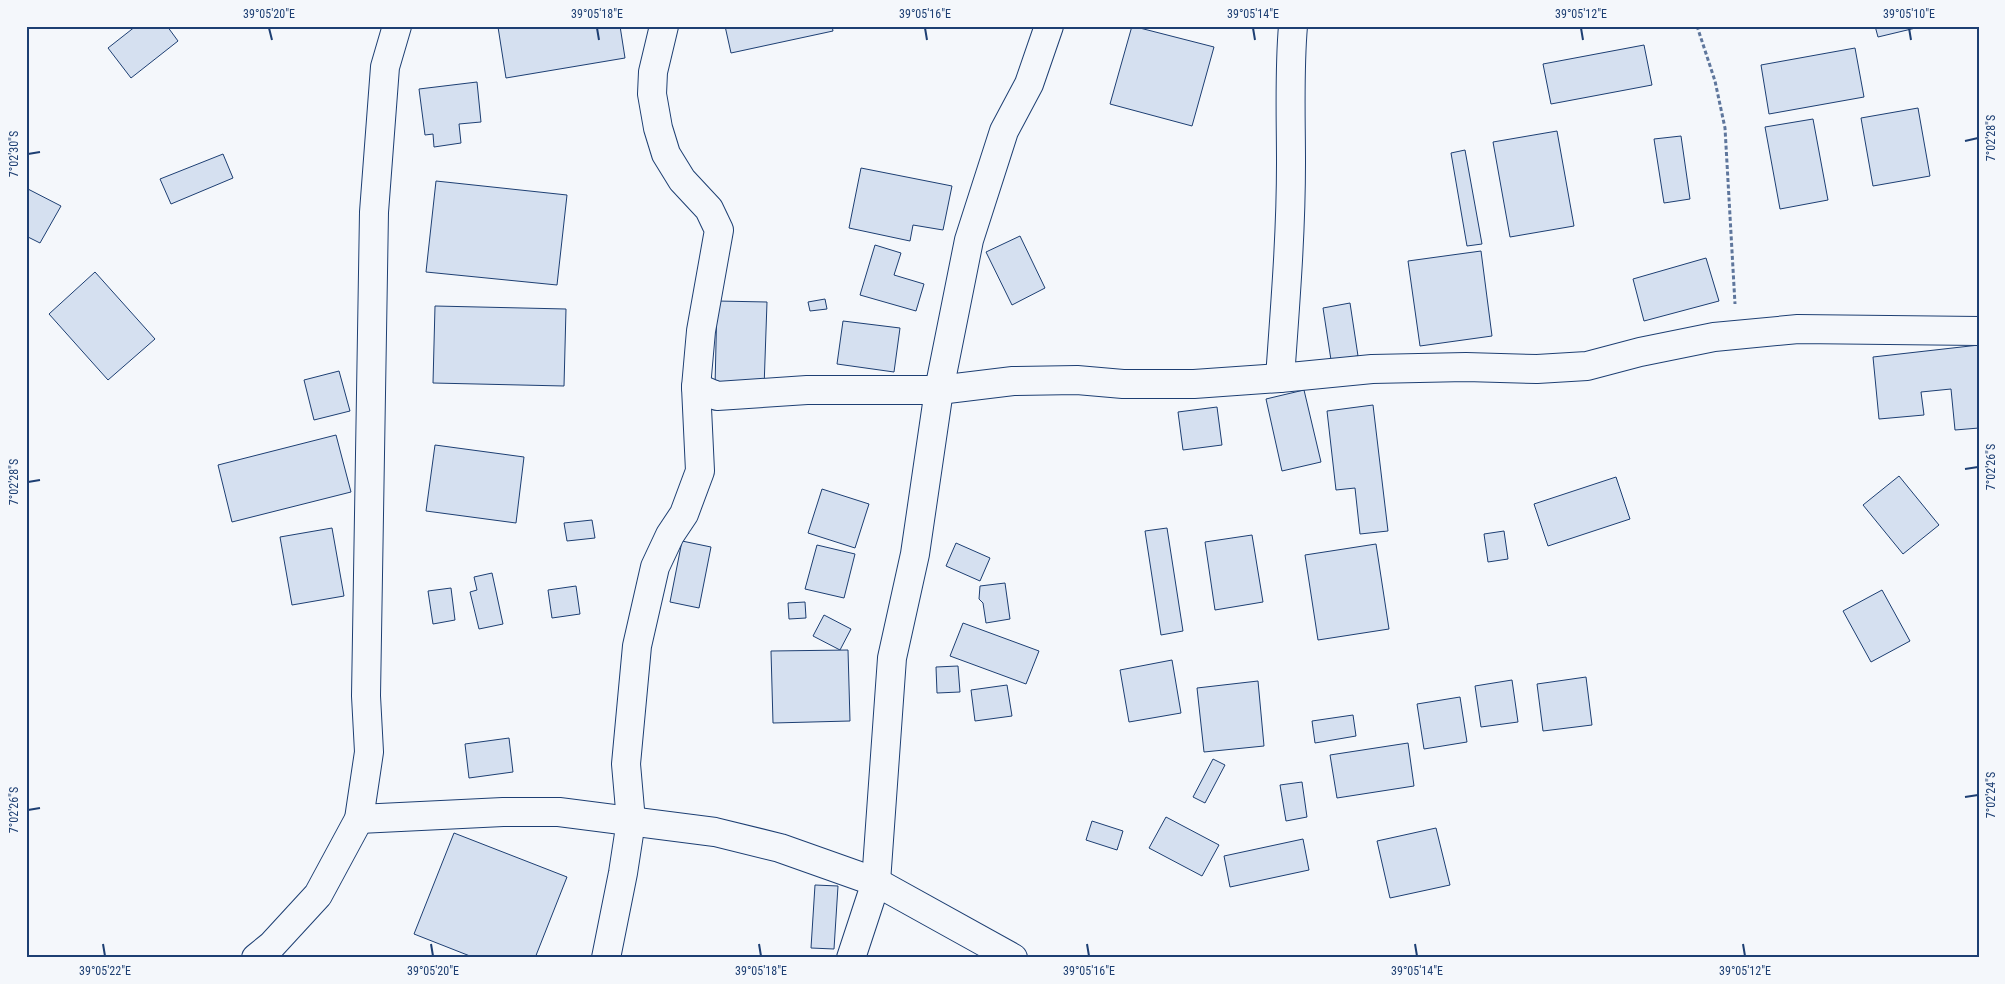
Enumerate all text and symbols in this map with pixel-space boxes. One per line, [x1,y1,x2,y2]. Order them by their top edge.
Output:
text: 39°05'20"E [243,7,295,21]
text: 39°05'18"E [571,7,623,21]
text: 39°05'16"E [899,7,951,21]
text: 39°05'14"E [1227,7,1279,21]
text: 39°05'12"E [1555,7,1607,21]
text: 39°05'10"E [1883,7,1935,21]
text: 7°02'28"S [1984,115,1998,161]
text: 7°02'30"S [7,131,21,177]
text: 7°02'26"S [1984,444,1998,490]
text: 7°02'28"S [7,459,21,505]
text: 7°02'24"S [1984,772,1998,818]
text: 7°02'26"S [7,787,21,833]
text: 39°05'22"E [79,964,131,978]
text: 39°05'20"E [407,964,459,978]
text: 39°05'18"E [735,964,787,978]
text: 39°05'16"E [1063,964,1115,978]
text: 39°05'14"E [1391,964,1443,978]
text: 39°05'12"E [1719,964,1771,978]

